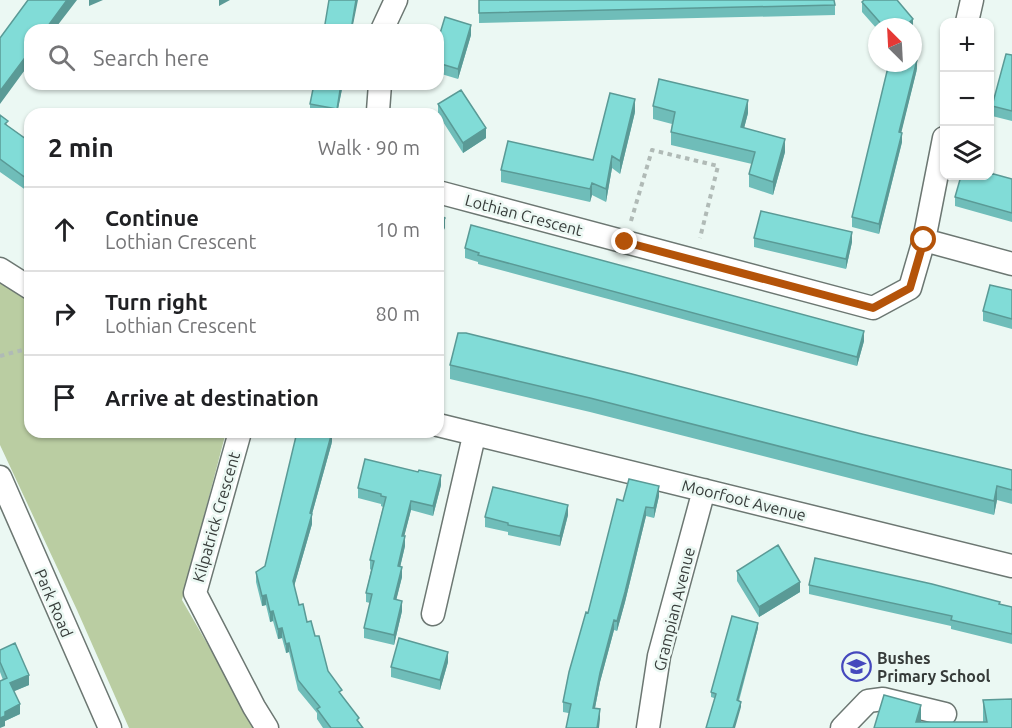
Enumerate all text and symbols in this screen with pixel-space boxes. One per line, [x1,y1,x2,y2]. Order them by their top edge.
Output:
north arrow [868,18,922,72]
map controls [940,18,994,180]
button: + [940,18,994,72]
search box [24,24,444,90]
icon: search [45,41,78,74]
text: Search here [93,45,209,70]
button: − [940,72,994,126]
button: layers [940,126,994,180]
text: 2 min [48,133,114,162]
text: Walk · 90 m [318,136,420,159]
street label: Lothian Crescent [463,191,586,240]
text: Continue [105,205,199,230]
icon: ahead [48,213,81,246]
text: 10 m [376,218,420,241]
route start [910,226,936,252]
route end [611,228,637,254]
text: Lothian Crescent [105,230,256,253]
text: Turn right [105,289,207,314]
icon: right [48,297,81,330]
text: 80 m [376,302,420,325]
text: Lothian Crescent [105,314,256,337]
icon: arrive [48,381,81,414]
text: Arrive at destination [105,385,319,410]
street label: Kilpatrick Crescent [189,449,243,584]
street label: Moorfoot Avenue [680,476,808,524]
street label: Grampian Avenue [650,545,698,673]
street label: Park Road [32,566,76,640]
place label: Bushes Primary School [877,649,991,685]
school or university icon: Bushes Primary School [840,651,872,683]

